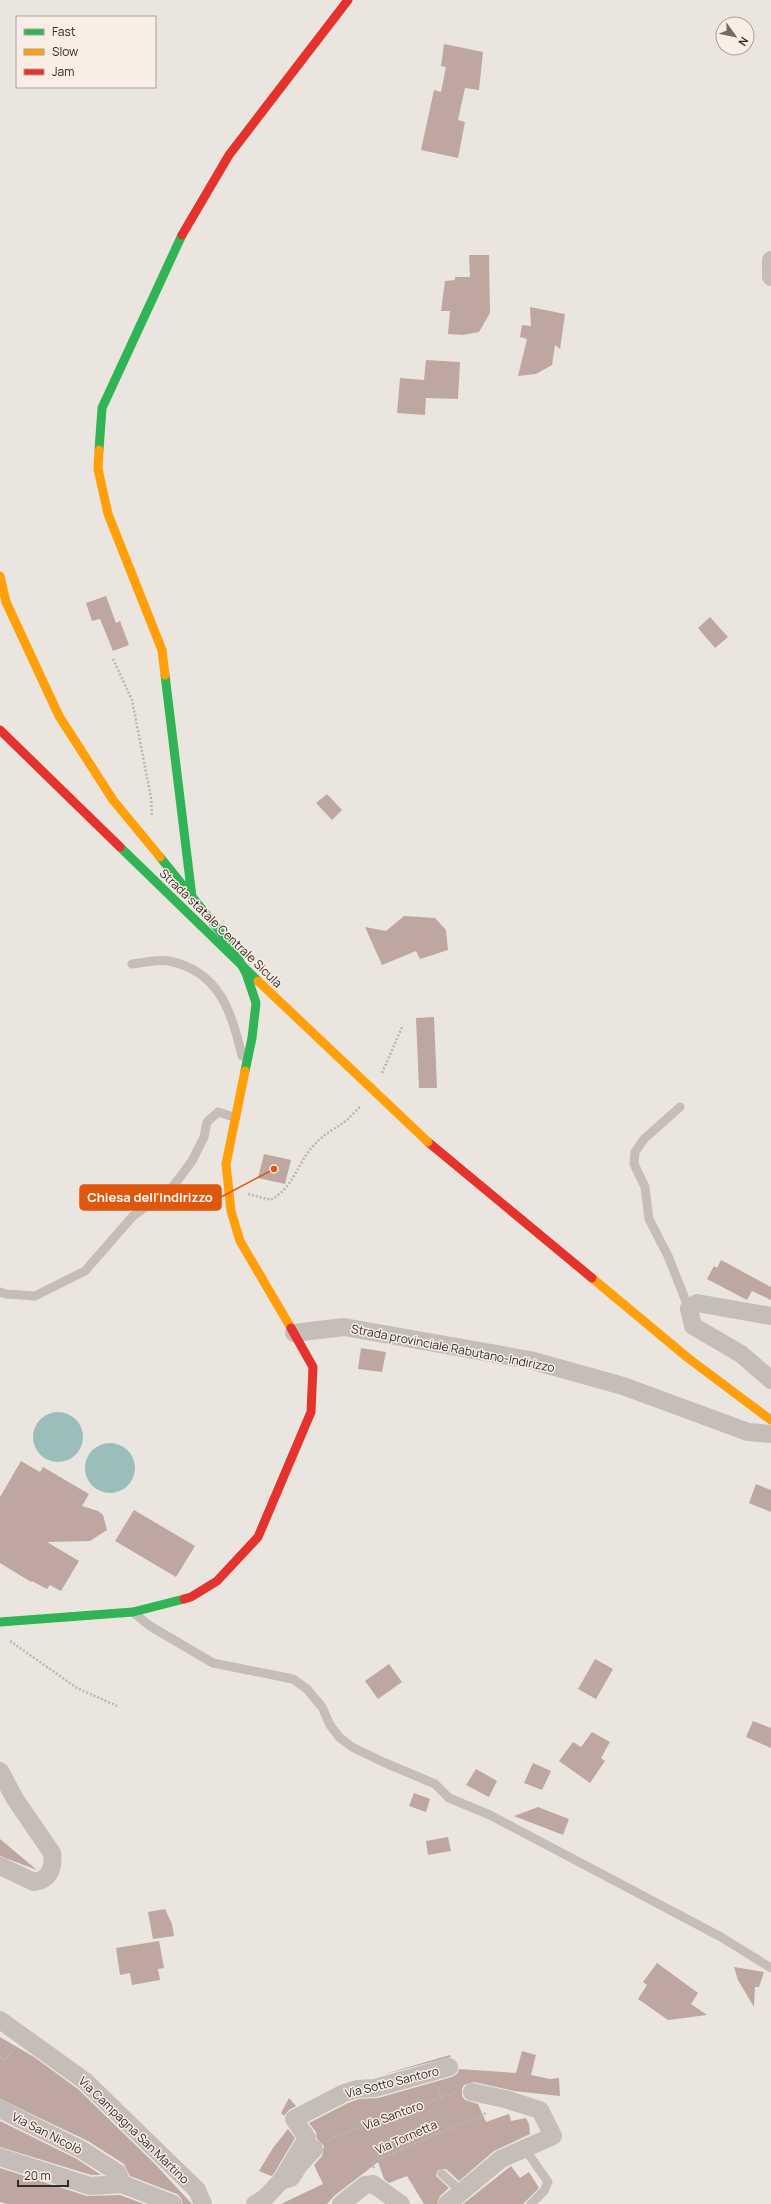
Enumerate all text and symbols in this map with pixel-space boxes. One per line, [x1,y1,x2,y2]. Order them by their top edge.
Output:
legend [16,16,156,88]
north arrow [715,16,755,56]
text: Fast [52,23,76,40]
text: N [735,34,752,49]
text: Slow [52,43,78,60]
text: Jam [52,63,74,80]
street label: Strada statale Centrale Sicula [156,865,286,991]
callout: Chiesa dell'Indirizzo [80,1185,221,1210]
text: Chiesa dell'Indirizzo [87,1188,213,1206]
street label: Strada provinciale Rabutano-Indirizzo [350,1320,556,1376]
street label: Via Sotto Santoro [343,2062,441,2102]
street label: Via Campagna San Martino [75,2073,193,2187]
street label: Via Santoro [360,2096,426,2134]
street label: Via San Nicolò [9,2108,85,2158]
street label: Via Tornetta [372,2116,440,2158]
scale bar [18,2162,68,2188]
text: 20 m [24,2167,51,2184]

